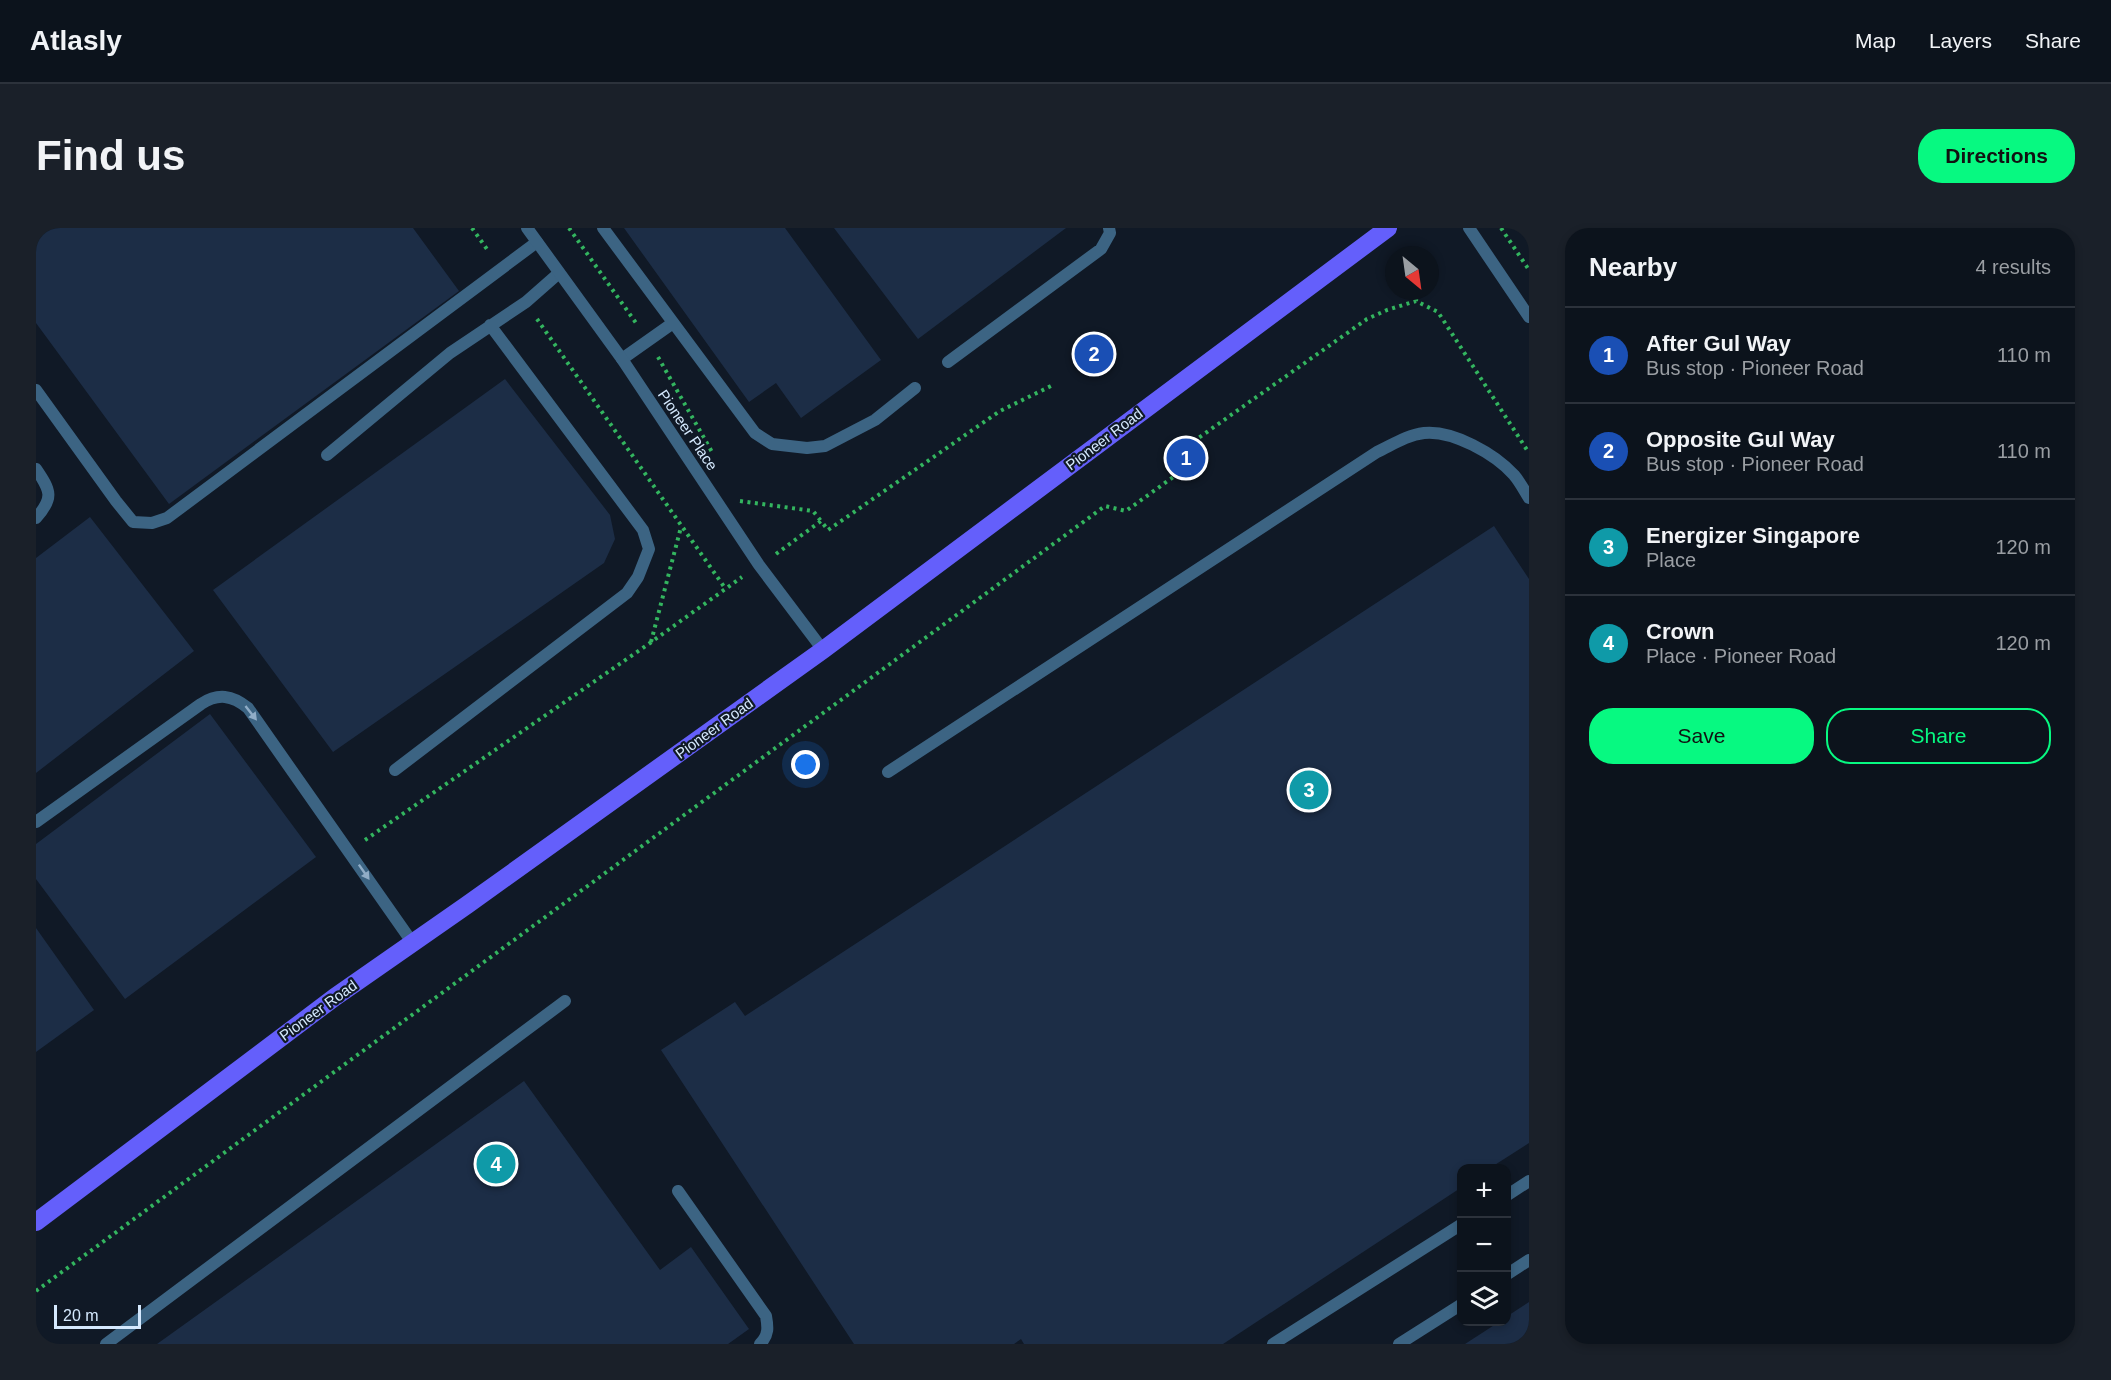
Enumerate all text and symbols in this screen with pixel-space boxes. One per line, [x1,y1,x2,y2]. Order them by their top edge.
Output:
text: Atlasly [30,25,122,56]
text: Map [1855,29,1896,52]
text: Layers [1929,29,1992,52]
text: Share [2025,29,2081,52]
button: Directions [1918,129,2075,183]
text: Find us [36,132,185,179]
north arrow [1385,246,1439,300]
text: Nearby [1589,252,1677,282]
text: 4 results [1975,256,2051,278]
text: After Gul Way [1646,331,1791,356]
pin: 2 [1074,332,1114,376]
text: 1 [1603,344,1614,366]
text: 110 m [1997,344,2051,366]
text: Bus stop · Pioneer Road [1646,357,1864,379]
street label: Pioneer Place [655,387,721,473]
street label: Pioneer Road [1062,405,1146,473]
text: Opposite Gul Way [1646,427,1835,452]
pin: 1 [1166,436,1206,480]
text: 2 [1603,440,1614,462]
text: 110 m [1997,440,2051,462]
text: Bus stop · Pioneer Road [1646,453,1864,475]
text: Energizer Singapore [1646,523,1860,548]
text: 3 [1603,536,1614,558]
text: 120 m [1995,536,2051,558]
text: Place [1646,549,1696,571]
text: Crown [1646,619,1714,644]
text: 4 [1603,632,1614,654]
text: 120 m [1995,632,2051,654]
text: Place · Pioneer Road [1646,645,1836,667]
street label: Pioneer Road [672,694,756,762]
one-way arrow [245,705,258,721]
button: Save [1589,708,1814,764]
button: Share [1826,708,2051,764]
your location [791,750,820,779]
pin: 3 [1290,768,1328,812]
one-way arrow [358,864,369,880]
street label: Pioneer Road [276,976,360,1044]
pin: 4 [476,1142,516,1186]
map controls [1457,1164,1511,1326]
button: + [1457,1164,1511,1218]
button: − [1457,1218,1511,1272]
button: layers [1457,1272,1511,1326]
scale bar [54,1302,141,1330]
text: 20 m [63,1307,99,1324]

